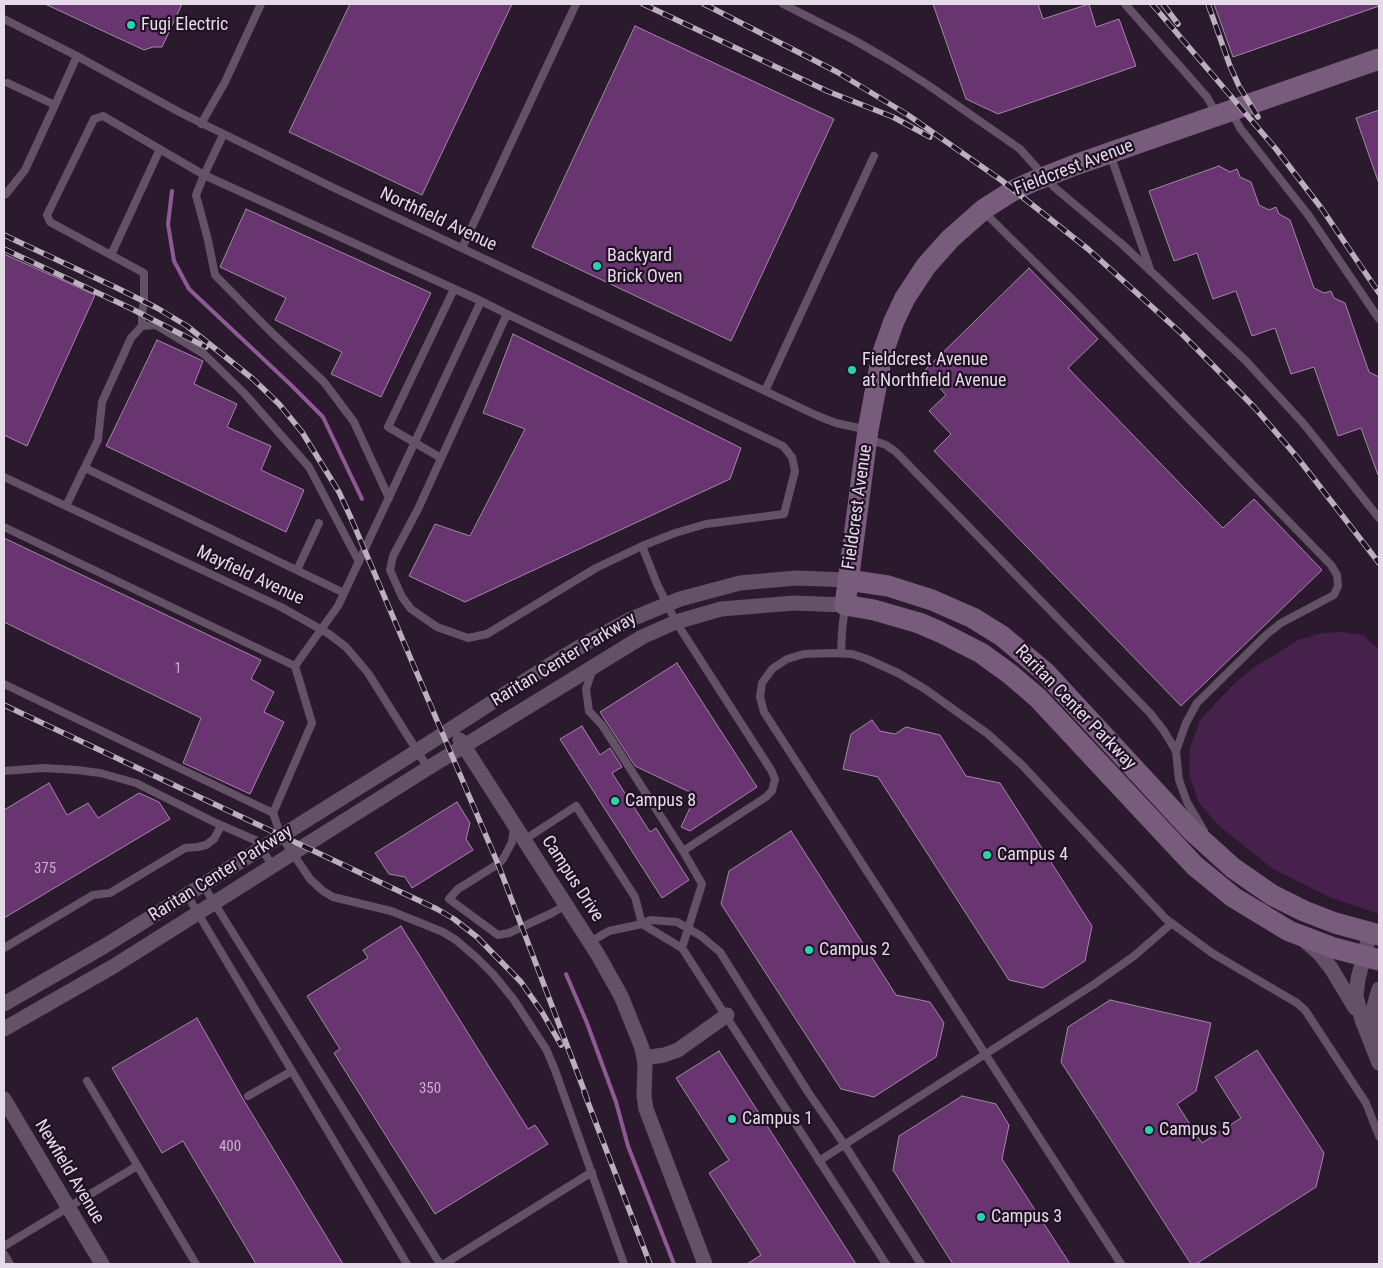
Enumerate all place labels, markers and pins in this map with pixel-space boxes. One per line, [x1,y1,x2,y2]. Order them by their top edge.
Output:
place label: Fugi Electric [141,14,228,36]
marker: Fugi Electric [125,19,137,31]
place label: Backyard Brick Oven [607,245,683,288]
marker: Backyard Brick Oven [591,260,603,272]
place label: Fieldcrest Avenue at Northfield Avenue [862,349,1006,392]
marker: Fieldcrest Avenue at Northfield Avenue [846,364,858,376]
place label: Campus 8 [625,790,696,812]
marker: Campus 8 [609,795,621,807]
place label: Campus 4 [997,844,1068,866]
marker: Campus 4 [981,849,993,861]
place label: Campus 2 [819,939,890,961]
marker: Campus 2 [803,944,815,956]
place label: Campus 1 [742,1108,813,1130]
marker: Campus 1 [726,1113,738,1125]
place label: Campus 5 [1159,1119,1230,1141]
marker: Campus 5 [1143,1124,1155,1136]
place label: Campus 3 [991,1206,1062,1228]
marker: Campus 3 [975,1211,987,1223]

